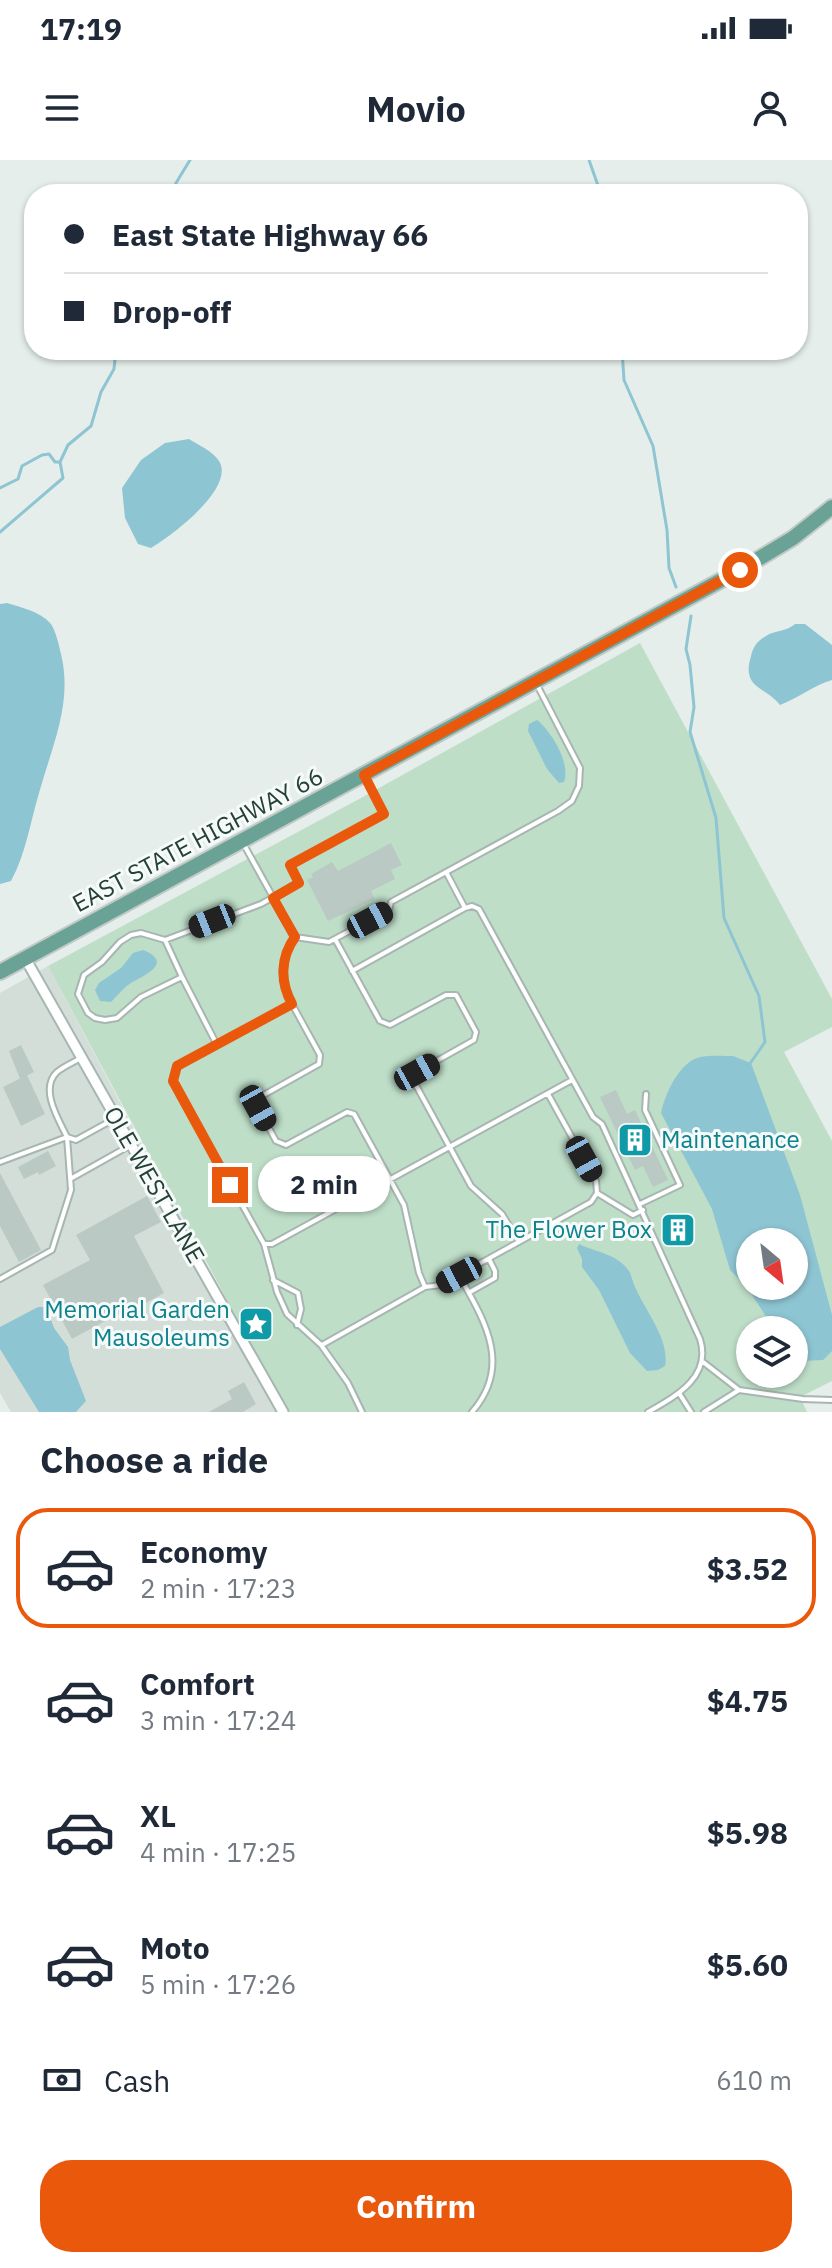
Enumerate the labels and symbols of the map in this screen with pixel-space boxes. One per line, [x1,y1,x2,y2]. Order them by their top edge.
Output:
route start [722,552,758,588]
street label: EAST STATE HIGHWAY 66 [67,759,329,919]
car [343,898,397,942]
car [185,901,239,941]
car [390,1050,444,1094]
car [236,1081,280,1135]
street label: OLE WEST LANE [97,1100,213,1269]
building icon: Maintenance [616,1121,654,1159]
place label: Maintenance [661,1123,800,1155]
car [562,1132,606,1186]
callout: 2 min [258,1157,390,1213]
route end [212,1167,248,1203]
building icon: The Flower Box [659,1211,697,1249]
place label: The Flower Box [486,1213,652,1245]
north arrow [736,1228,808,1300]
car [432,1253,486,1297]
place label: Memorial Garden Mausoleums [44,1293,230,1353]
place icon: Memorial Garden Mausoleums [237,1305,275,1343]

